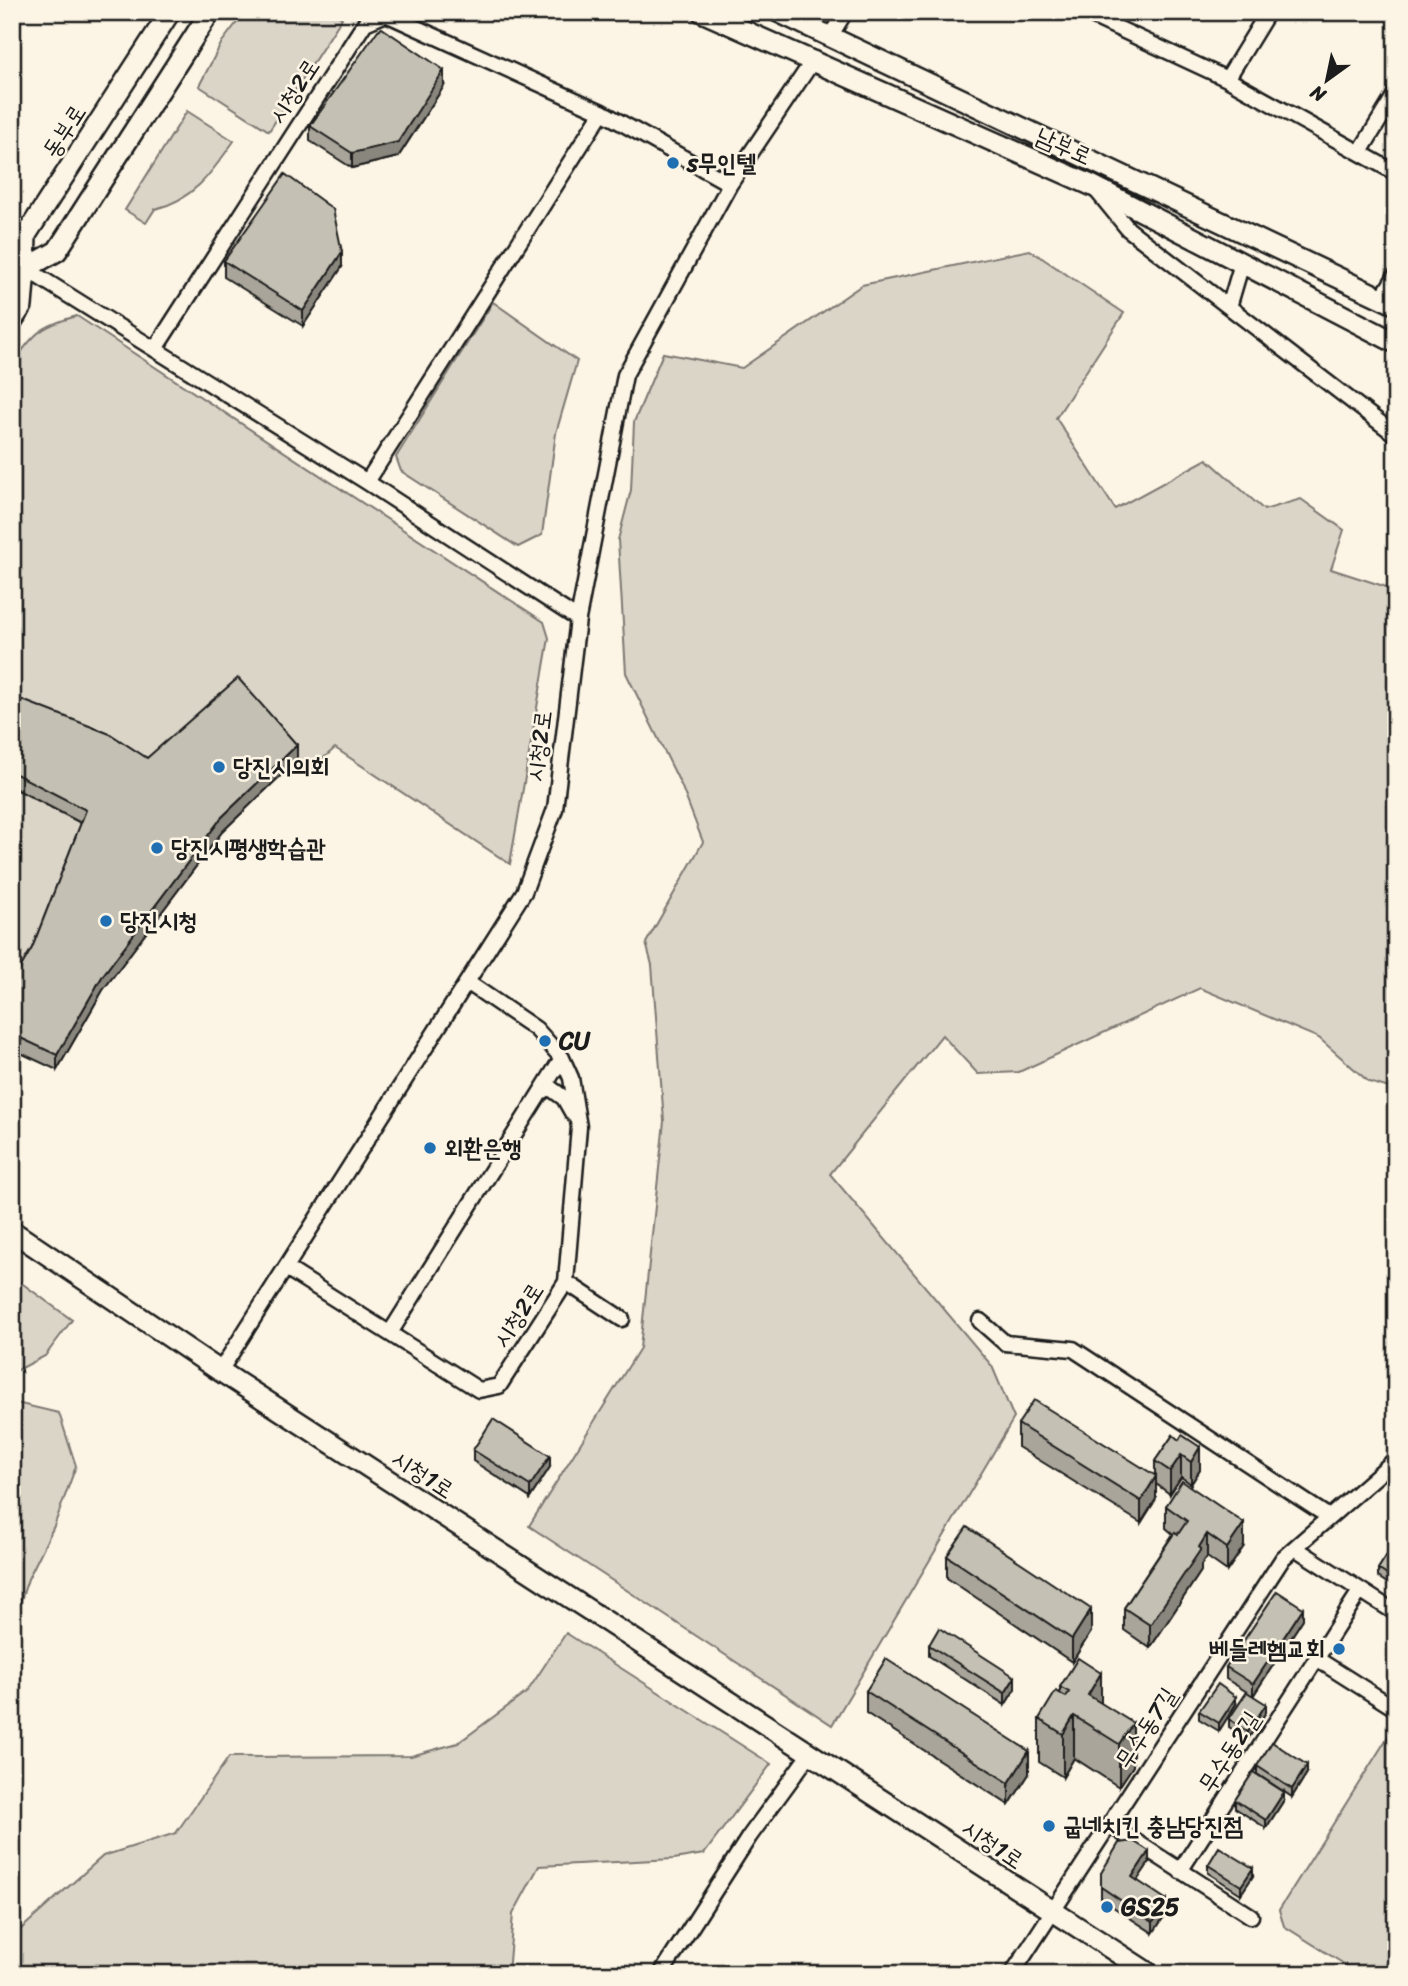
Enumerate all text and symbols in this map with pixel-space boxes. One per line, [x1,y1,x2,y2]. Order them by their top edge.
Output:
north arrow [1292,46,1362,116]
street label: 시청2로 [257,49,331,133]
text: N [1303,76,1333,112]
street label: 동부로 [31,95,97,167]
street label: 남부로 [1029,115,1099,177]
place label: s무인텔 [686,142,757,184]
marker: s무인텔 [665,155,681,171]
street label: 시청2로 [514,708,564,784]
place label: 당진시의회 [233,746,330,788]
marker: 당진시의회 [211,759,227,775]
place label: 당진시평생학습관 [171,827,326,869]
marker: 당진시평생학습관 [149,840,165,856]
place label: 당진시청 [120,900,197,942]
marker: 당진시청 [98,913,114,929]
place label: CU [558,1020,591,1062]
marker: CU [537,1033,553,1049]
place label: 외환은행 [444,1127,521,1169]
marker: 외환은행 [422,1140,438,1156]
street label: 시청2로 [481,1273,555,1357]
street label: 시청1로 [383,1438,463,1510]
place label: 베들레헴교회 [1209,1628,1325,1670]
marker: 베들레헴교회 [1331,1641,1347,1657]
street label: 무수동7길 [1104,1678,1188,1778]
street label: 무수동2길 [1187,1702,1271,1802]
place label: 굽네치킨 충남당진점 [1063,1805,1243,1847]
street label: 시청1로 [953,1808,1033,1880]
marker: 굽네치킨 충남당진점 [1041,1818,1057,1834]
place label: GS25 [1121,1886,1180,1928]
marker: GS25 [1099,1899,1115,1915]

